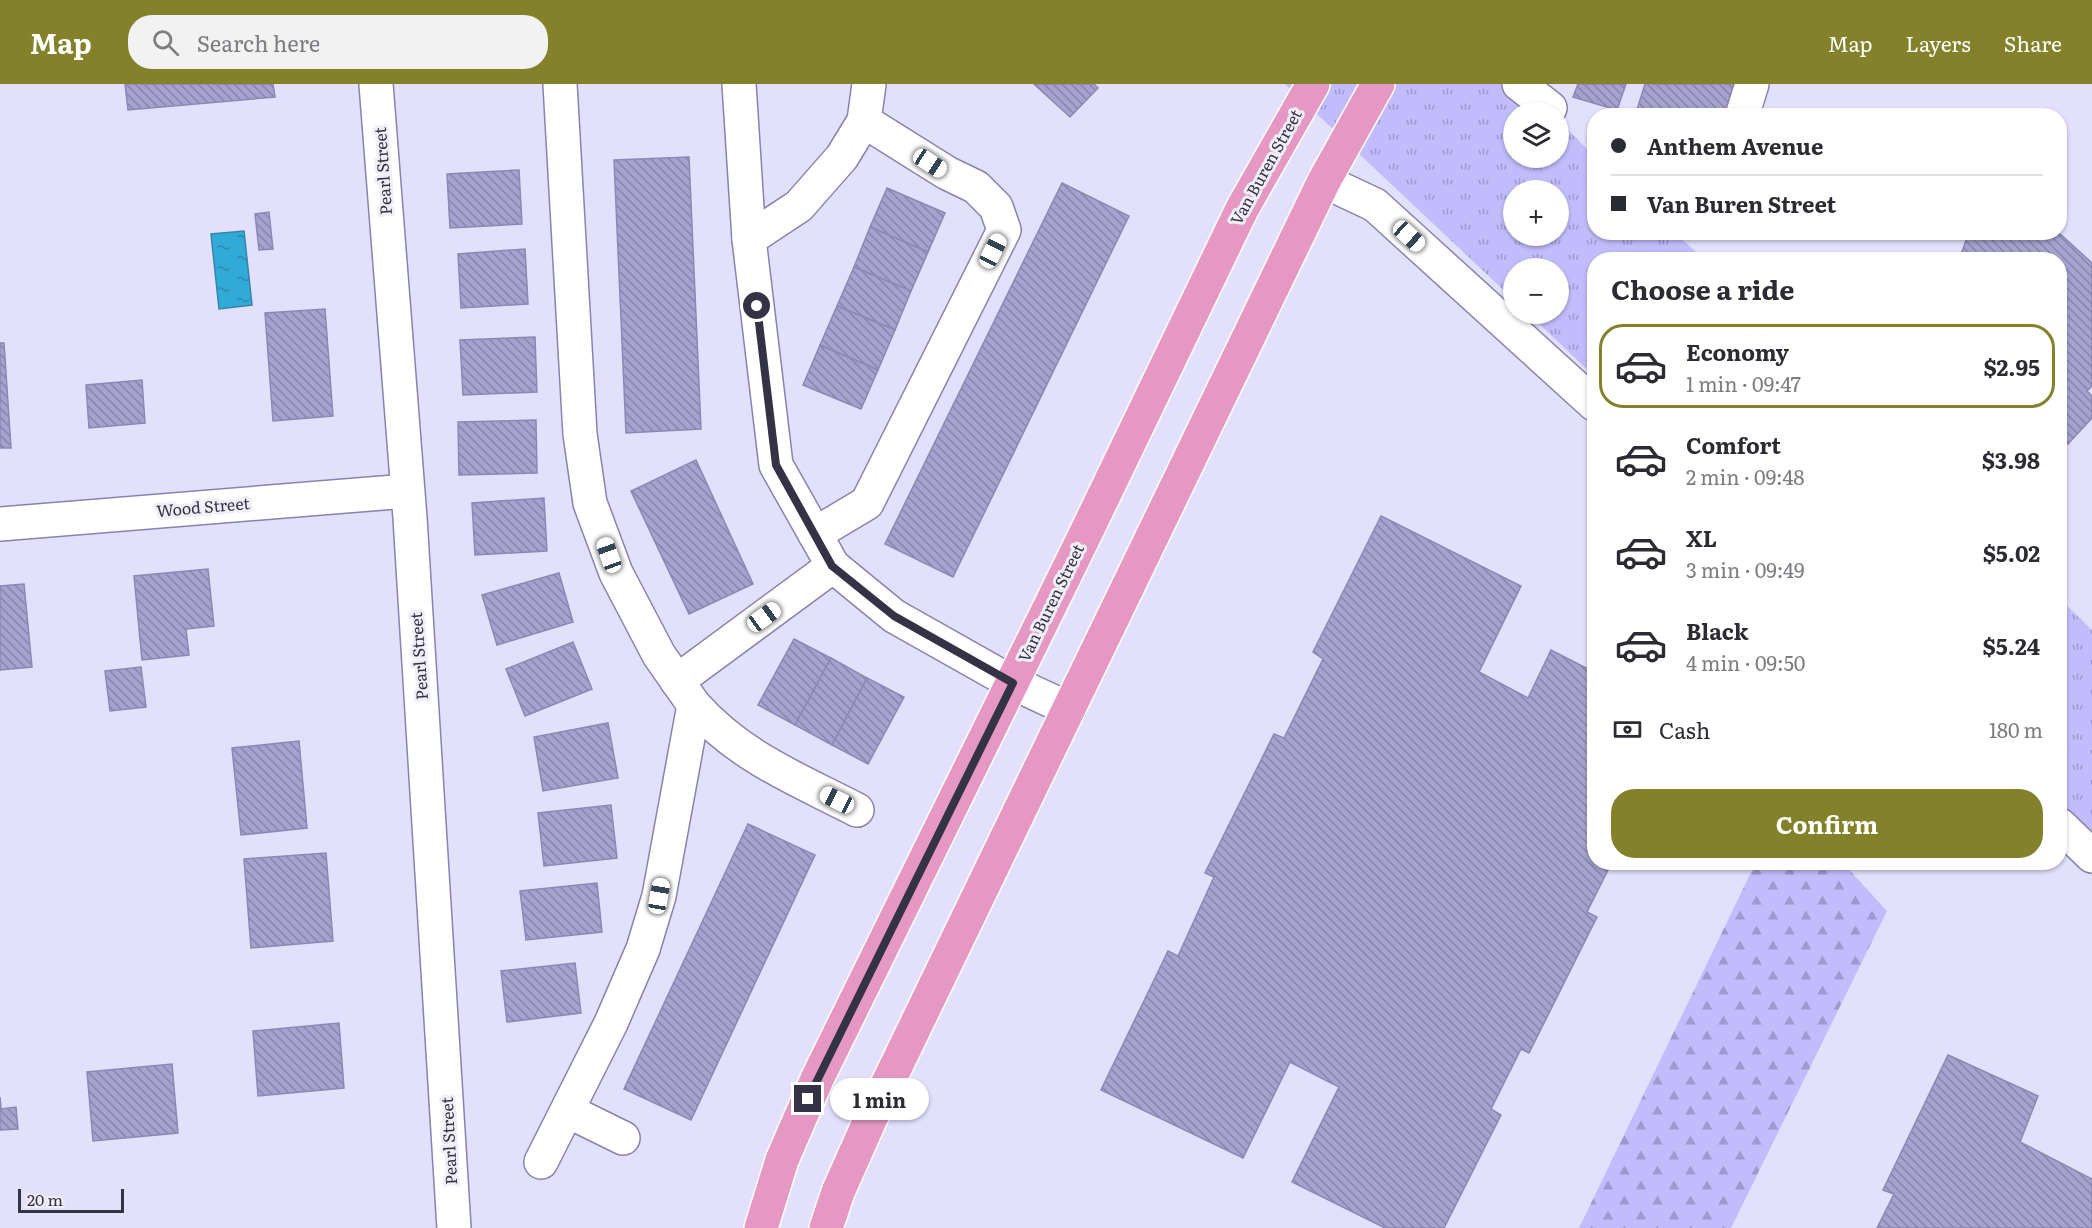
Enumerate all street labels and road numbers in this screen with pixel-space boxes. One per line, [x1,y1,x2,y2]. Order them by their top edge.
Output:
street label: Van Buren Street [1223,104,1307,229]
street label: Pearl Street [367,126,397,216]
street label: Wood Street [155,490,251,522]
street label: Van Buren Street [1011,539,1089,666]
street label: Pearl Street [403,611,433,701]
street label: Pearl Street [434,1096,462,1186]

